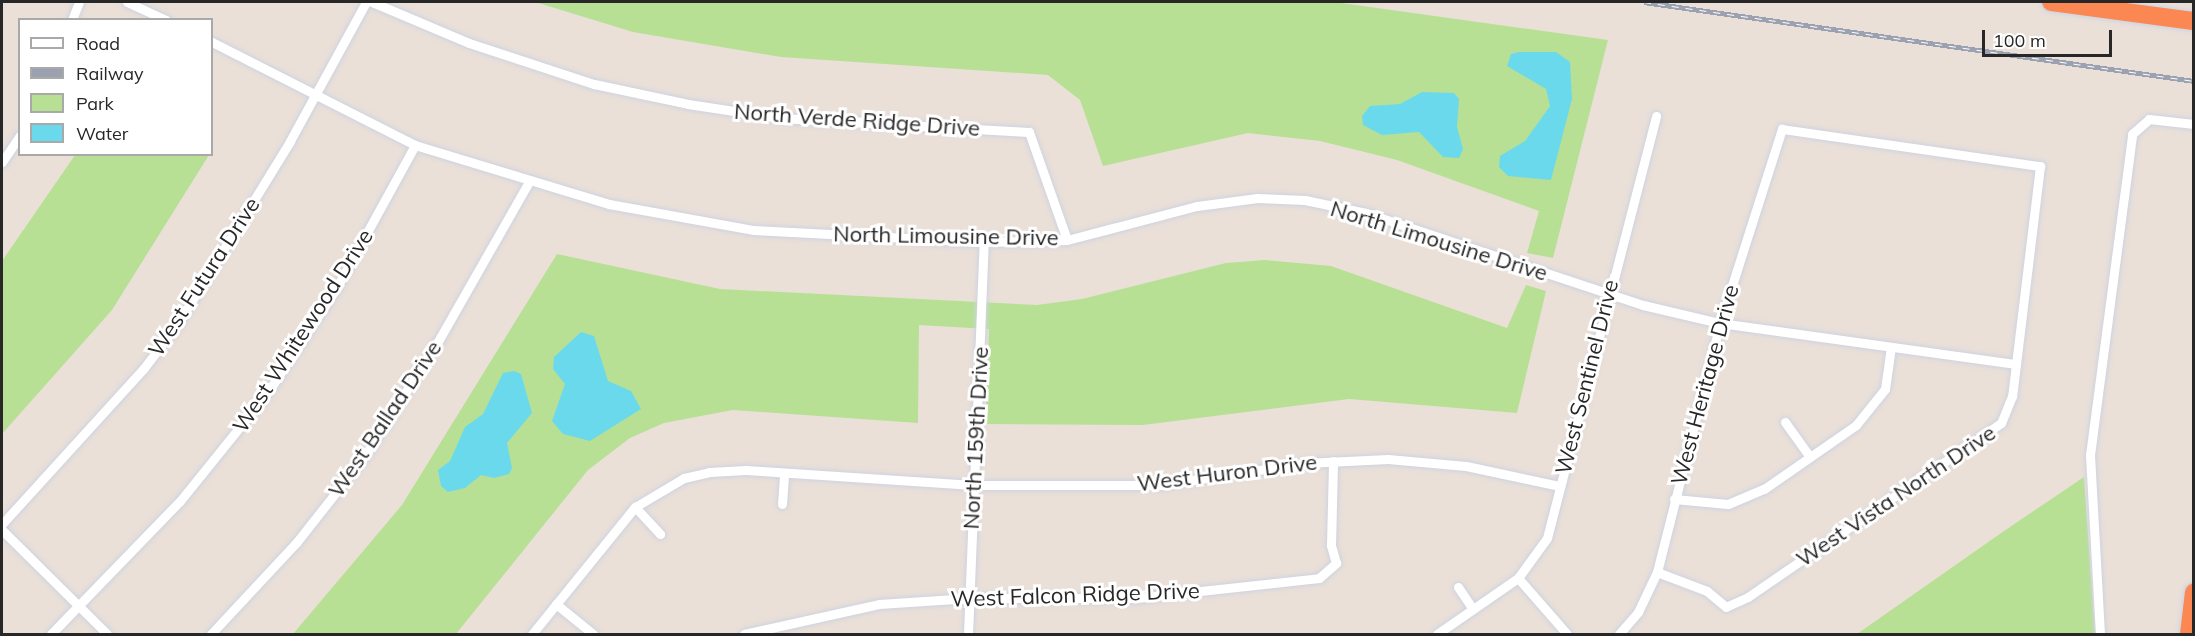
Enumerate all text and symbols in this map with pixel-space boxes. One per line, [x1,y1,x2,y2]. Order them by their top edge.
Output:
legend [18,18,213,156]
scale bar [1985,18,2116,56]
text: 100 m [1993,29,2046,52]
text: Road [76,32,120,55]
text: Railway [76,62,144,85]
text: Park [76,92,114,115]
street label: North Verde Ridge Drive [733,98,981,142]
text: Water [76,122,128,145]
street label: West Futura Drive [143,192,265,362]
street label: North Limousine Drive [1327,195,1551,287]
street label: North Limousine Drive [833,221,1059,251]
street label: West Whitewood Drive [227,224,379,438]
street label: West Sentinel Drive [1550,277,1624,477]
street label: West Heritage Drive [1666,282,1744,488]
street label: West Ballad Drive [323,336,447,502]
street label: North 159th Drive [958,346,994,530]
street label: West Vista North Drive [1791,420,2001,572]
street label: West Huron Drive [1136,449,1318,497]
street label: West Falcon Ridge Drive [950,577,1200,613]

